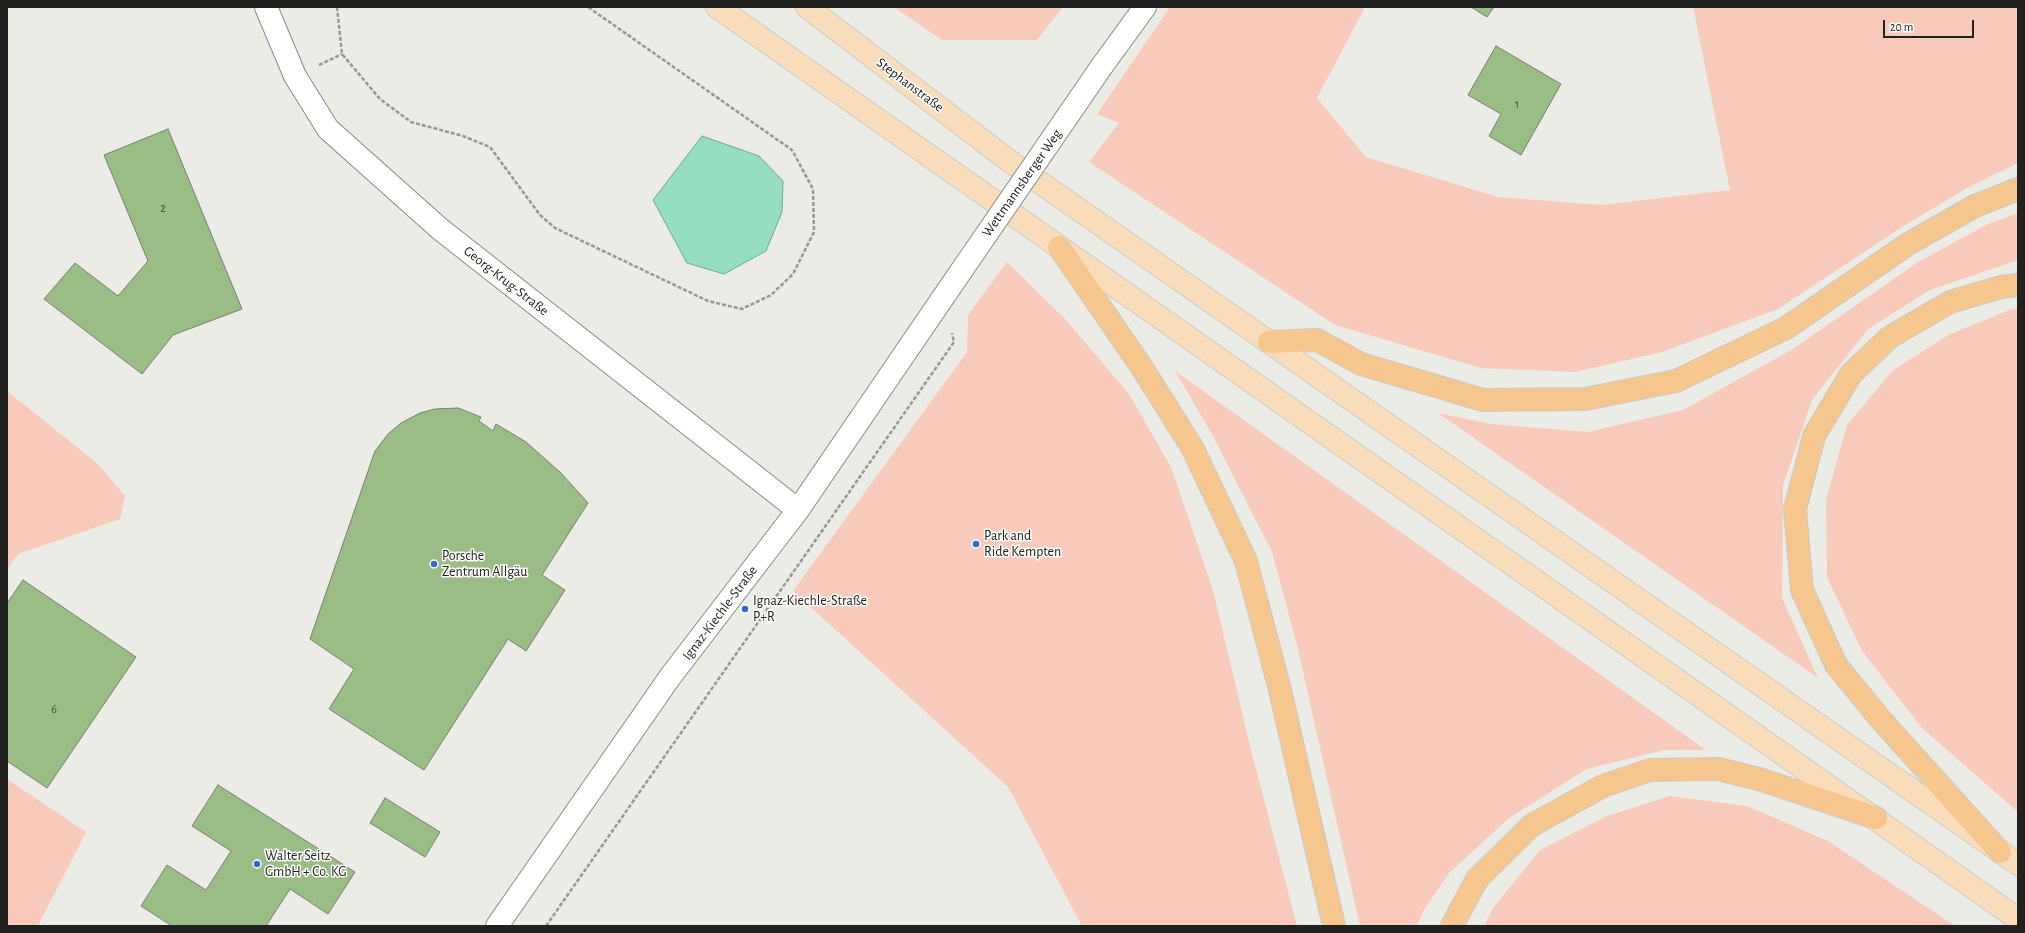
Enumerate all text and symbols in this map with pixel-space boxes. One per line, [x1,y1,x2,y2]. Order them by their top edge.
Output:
scale bar [1885,12,1976,38]
text: 20 m [1890,21,1913,33]
street label: Stephanstraße [873,54,947,116]
house number: 1 [1515,97,1519,111]
street label: Wettmannsberger Weg [979,126,1065,240]
house number: 2 [160,201,166,215]
street label: Georg-Krug-Straße [460,243,552,319]
place label: Park and Ride Kempten [984,528,1061,560]
marker: Park and Ride Kempten [971,539,981,549]
place label: Porsche Zentrum Allgäu [442,548,527,580]
marker: Porsche Zentrum Allgäu [429,559,439,569]
street label: Ignaz-Kiechle-Straße [679,562,761,664]
place label: Ignaz-Kiechle-Straße P+R [753,593,867,626]
marker: Ignaz-Kiechle-Straße P+R [740,604,750,614]
house number: 6 [51,702,57,716]
place label: Walter Seitz GmbH + Co. KG [265,848,347,880]
marker: Walter Seitz GmbH + Co. KG [252,859,262,869]

